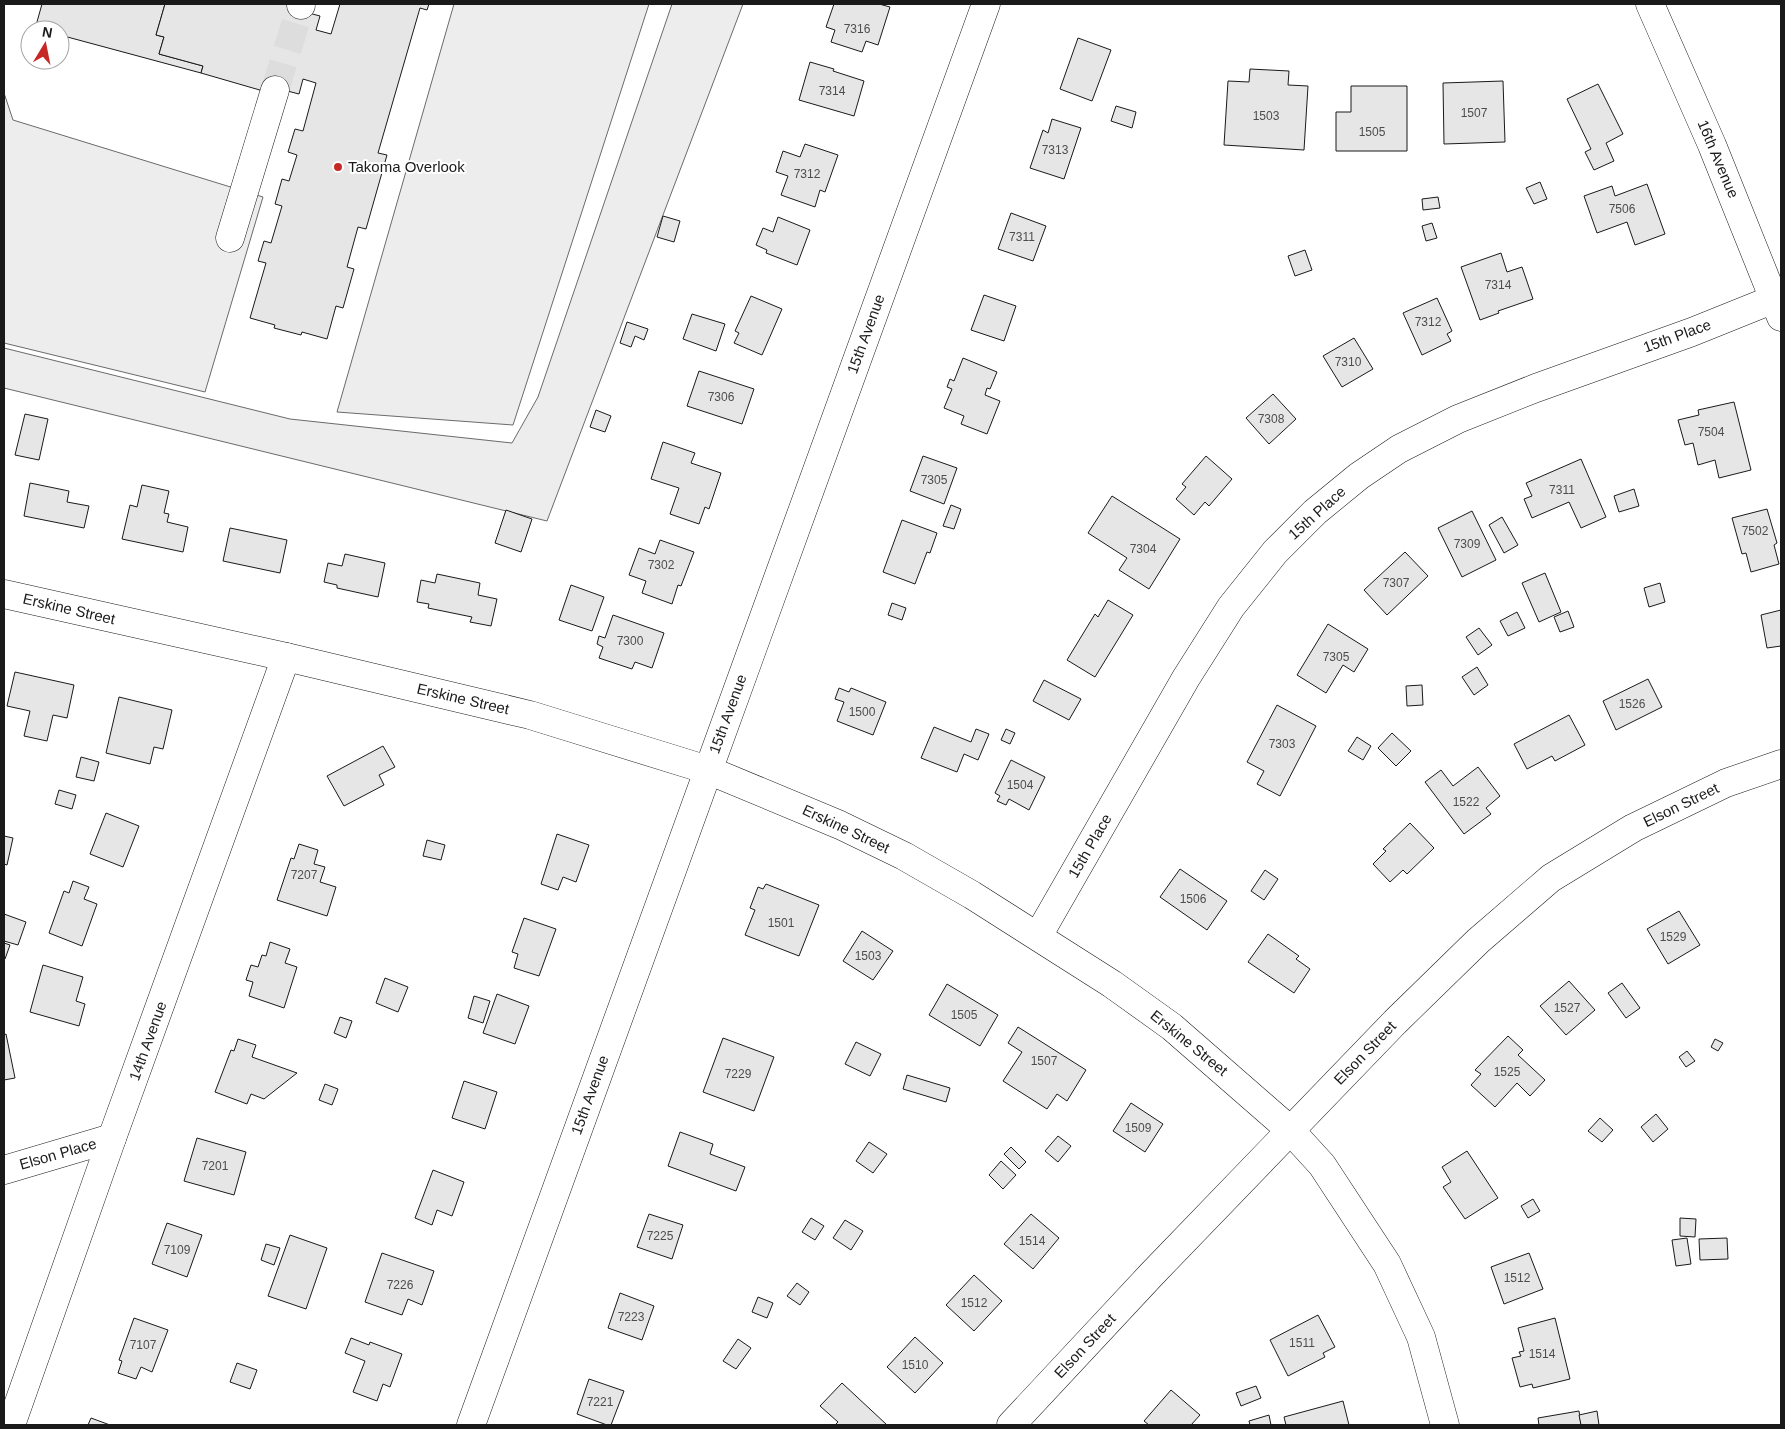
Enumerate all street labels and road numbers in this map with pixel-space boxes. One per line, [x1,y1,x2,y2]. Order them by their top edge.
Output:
street label: 16th Avenue [1694,117,1743,200]
street label: 15th Avenue [843,292,888,376]
street label: 15th Place [1641,315,1713,356]
street label: 15th Place [1285,483,1349,543]
street label: Erskine Street [21,590,118,628]
street label: 15th Avenue [705,672,750,756]
street label: Erskine Street [415,680,512,718]
street label: Elson Street [1640,779,1722,830]
street label: Erskine Street [800,801,893,857]
street label: 15th Place [1064,811,1115,881]
street label: 14th Avenue [125,999,170,1083]
street label: Erskine Street [1147,1006,1232,1079]
street label: Elson Street [1330,1017,1400,1088]
street label: 15th Avenue [567,1053,612,1137]
street label: Elson Place [17,1134,98,1173]
street label: Elson Street [1051,1309,1119,1381]

